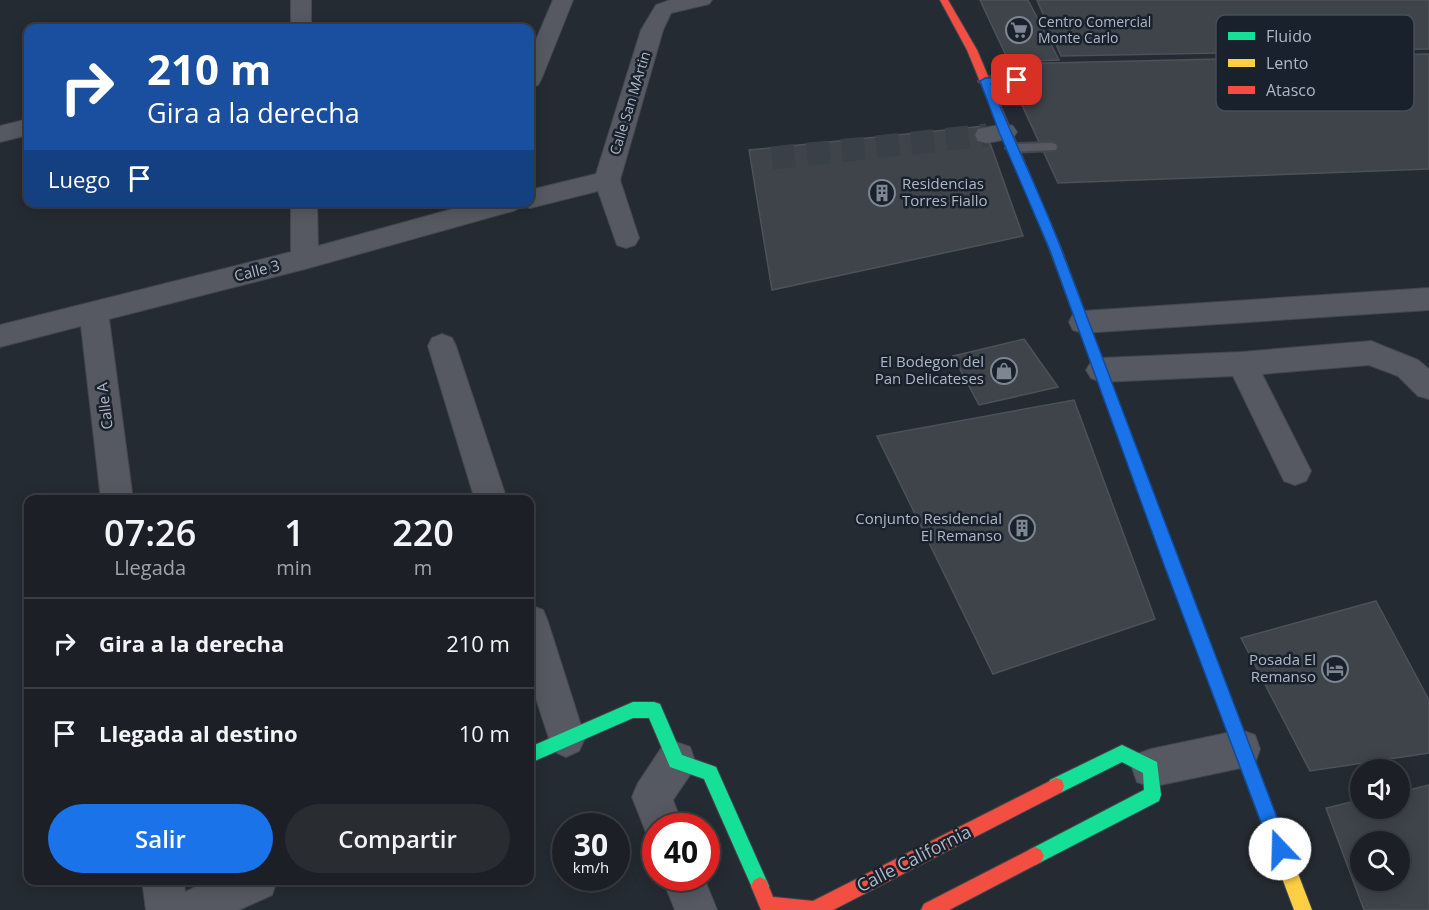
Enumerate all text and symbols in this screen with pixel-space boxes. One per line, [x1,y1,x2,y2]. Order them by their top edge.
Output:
place label: Centro Comercial Monte Carlo [1038,12,1151,47]
supermarket icon: Centro Comercial Monte Carlo [1004,15,1034,45]
legend [1216,15,1414,111]
text: Fluido [1266,25,1312,47]
text: 210 m [147,40,271,97]
icon: right [48,48,126,126]
street label: Calle San MArtin [605,49,654,157]
text: Lento [1266,52,1308,74]
pin [991,54,1042,105]
icon: arrive [1000,63,1033,96]
text: Atasco [1266,79,1316,101]
text: Gira a la derecha [147,94,360,131]
icon: arrive [123,162,156,195]
text: Luego [48,164,111,194]
place label: Residencias Torres Fiallo [902,173,987,210]
building icon: Residencias Torres Fiallo [867,178,897,208]
street label: Calle 3 [232,255,282,285]
place label: El Bodegon del Pan Delicateses [875,351,984,388]
shop icon: El Bodegon del Pan Delicateses [989,356,1019,386]
street label: Calle A [91,381,117,431]
text: 07:26 [104,508,196,557]
text: 1 [284,508,305,557]
text: 220 [392,508,454,557]
place label: Conjunto Residencial El Remanso [855,508,1002,545]
building icon: Conjunto Residencial El Remanso [1007,513,1037,543]
text: Llegada [114,554,186,581]
text: min [276,554,312,581]
text: m [414,554,432,581]
icon: right [48,627,81,660]
text: Gira a la derecha [99,628,284,658]
text: 210 m [446,628,510,658]
place label: Posada El Remanso [1249,649,1316,686]
hotel icon: Posada El Remanso [1320,654,1350,684]
icon: arrive [48,717,81,750]
text: Llegada al destino [99,718,298,748]
text: 10 m [459,718,510,748]
map controls [1350,759,1410,891]
button: sound [1350,759,1410,819]
button: Salir [48,804,273,873]
button: Compartir [285,804,510,873]
speed limit sign: 40 [642,813,720,891]
position arrow [1248,817,1312,881]
street label: Calle California [852,819,975,897]
text: 30 [574,824,608,865]
button: search [1350,831,1410,891]
text: km/h [573,857,609,877]

